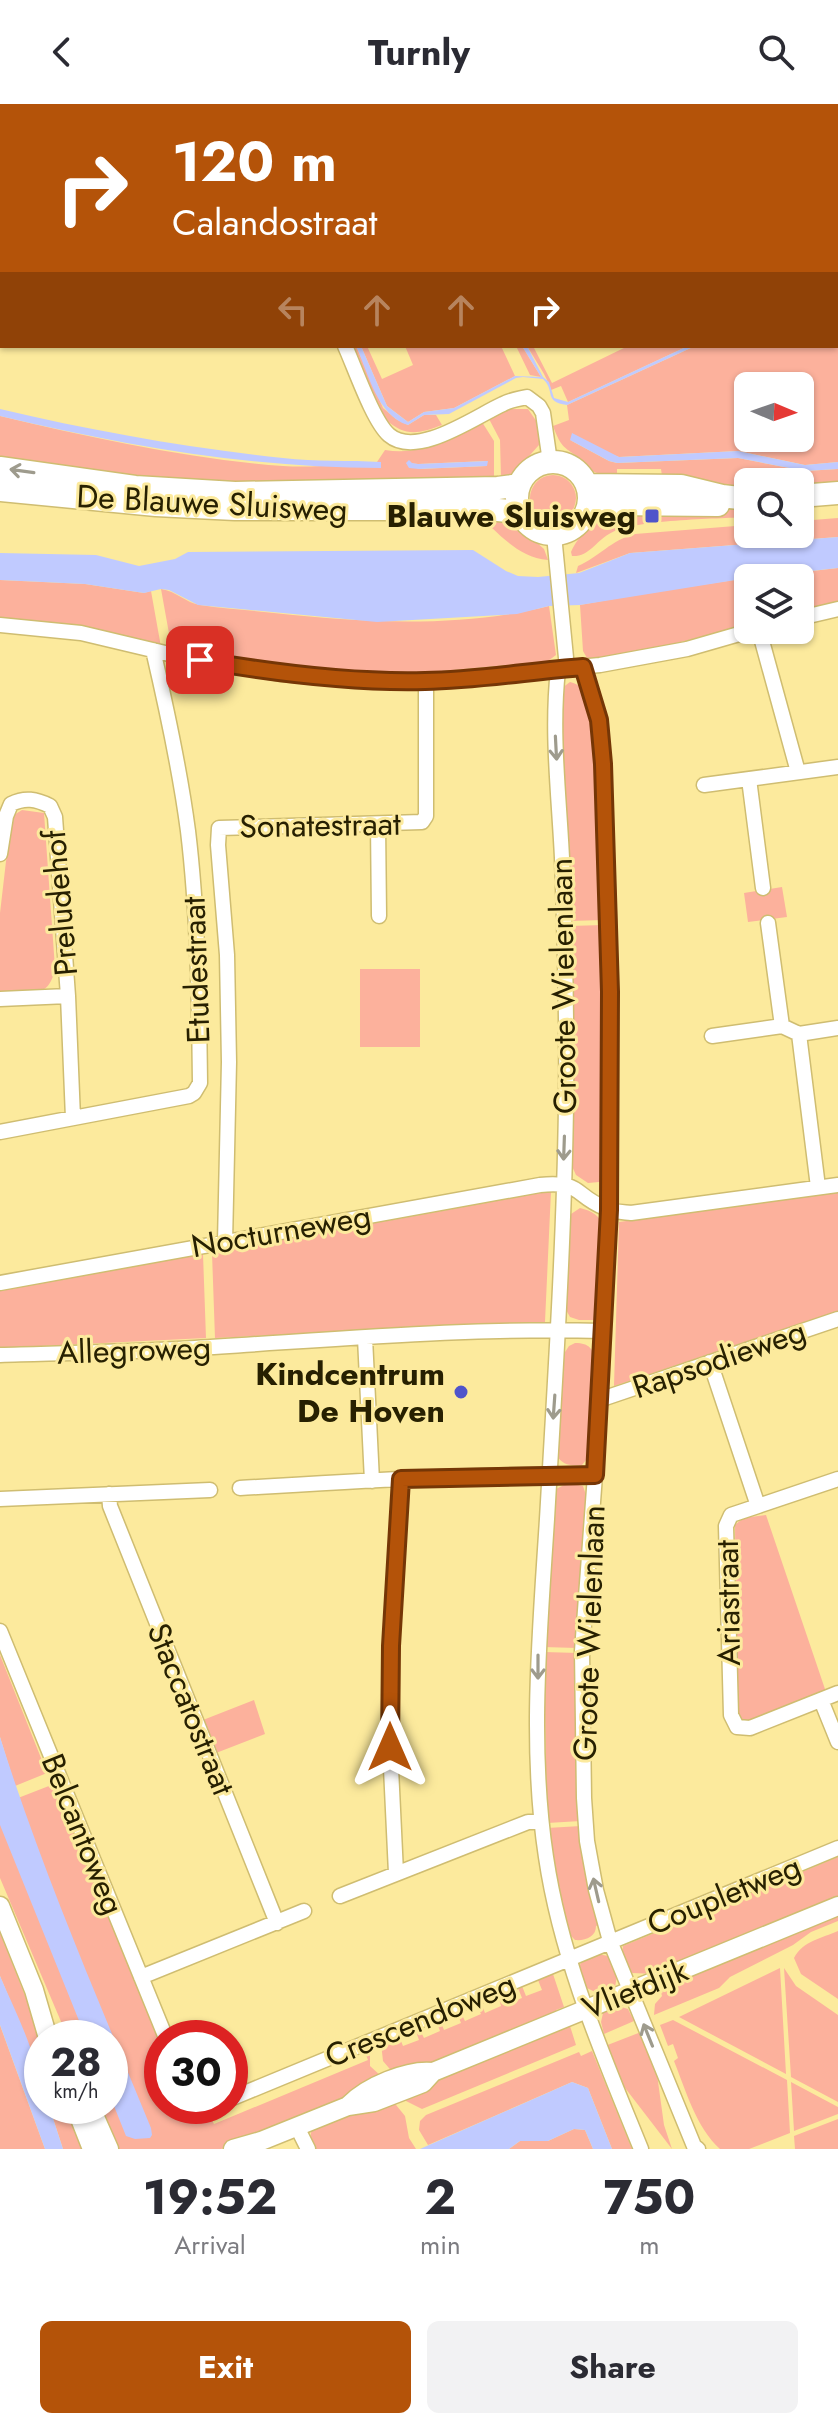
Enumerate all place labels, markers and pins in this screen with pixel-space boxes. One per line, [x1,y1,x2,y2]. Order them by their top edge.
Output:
place label: Blauwe Sluisweg [387,493,636,539]
marker: Blauwe Sluisweg [643,507,661,525]
pin [166,626,234,694]
place label: Kindcentrum De Hoven [255,1351,445,1434]
marker: Kindcentrum De Hoven [452,1383,470,1401]

